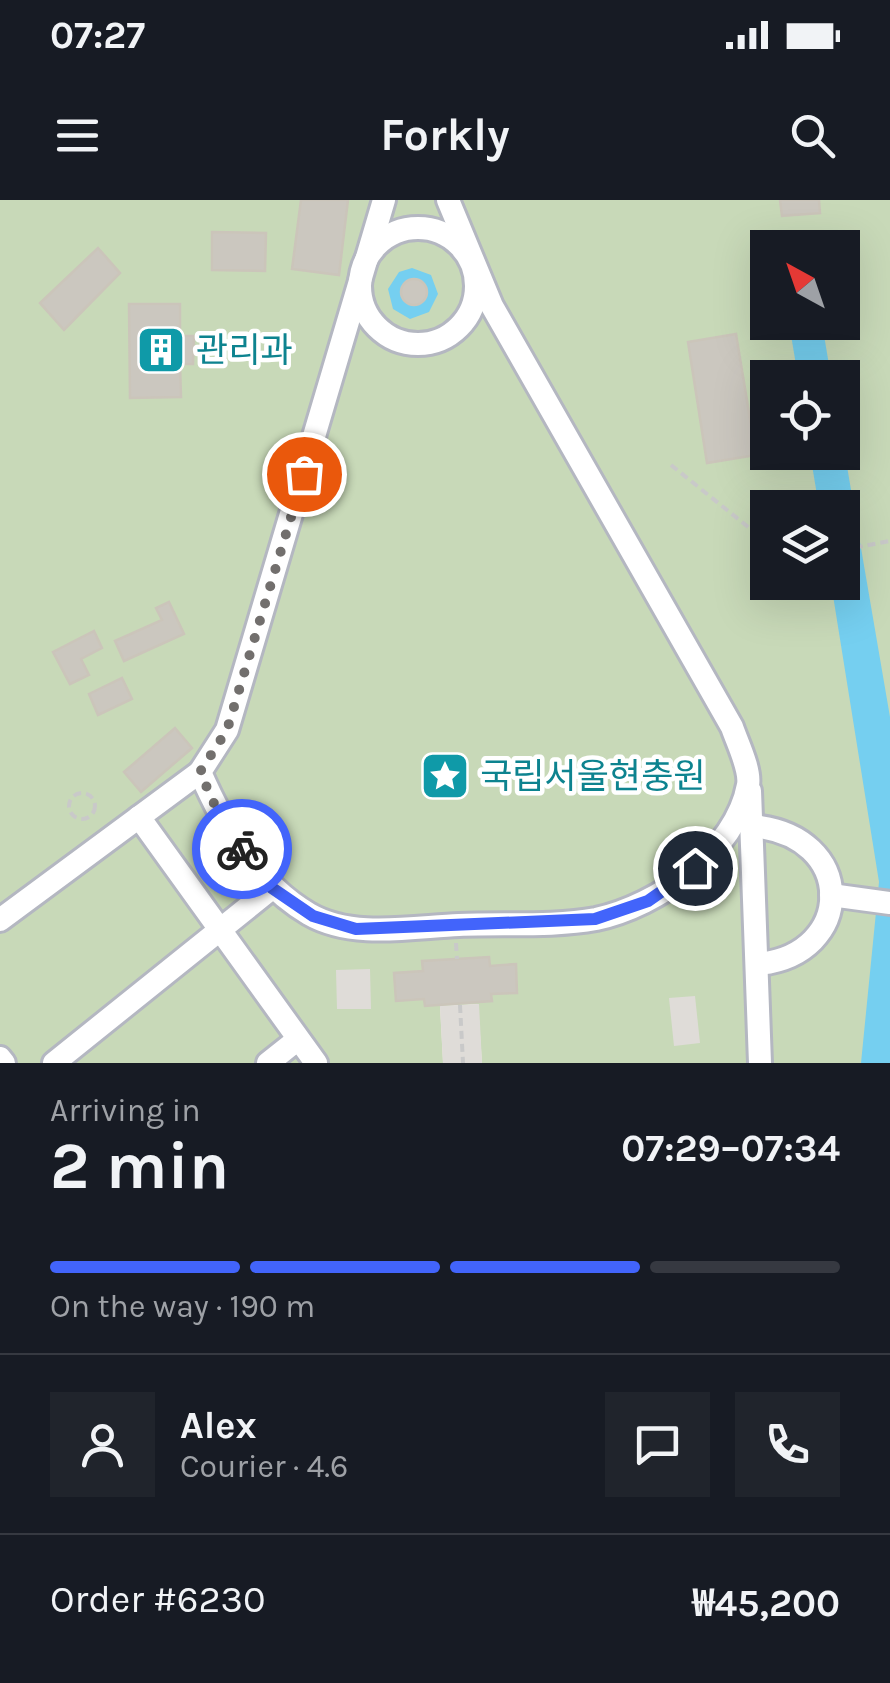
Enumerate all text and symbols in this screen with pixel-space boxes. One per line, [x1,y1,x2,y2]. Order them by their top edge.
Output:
text: 07:27 [50,13,145,58]
icon: menu [50,108,105,163]
icon: search [785,108,840,163]
text: Forkly [380,109,510,161]
north arrow [750,230,860,340]
map controls [750,230,860,600]
building icon: 관리과 [135,324,187,376]
place label: 관리과 [196,330,293,371]
button: locate [750,360,860,470]
pin [262,432,347,517]
icon: bag [277,447,332,502]
button: layers [750,490,860,600]
place icon: 국립서울현충원 [419,750,471,802]
place label: 국립서울현충원 [480,756,705,797]
courier [192,799,292,899]
icon: bike [215,822,270,877]
pin [653,826,738,911]
icon: home [668,841,723,896]
text: Arriving in [50,1092,201,1129]
text: 07:29–07:34 [621,1126,840,1171]
text: 2 min [50,1128,229,1204]
text: On the way · 190 m [50,1288,315,1325]
button: person [50,1392,155,1497]
button: chat [605,1392,710,1497]
button: phone [735,1392,840,1497]
text: Alex [180,1403,257,1448]
text: Courier · 4.6 [180,1448,348,1485]
text: Order #6230 [50,1577,266,1622]
text: ₩45,200 [692,1581,840,1626]

